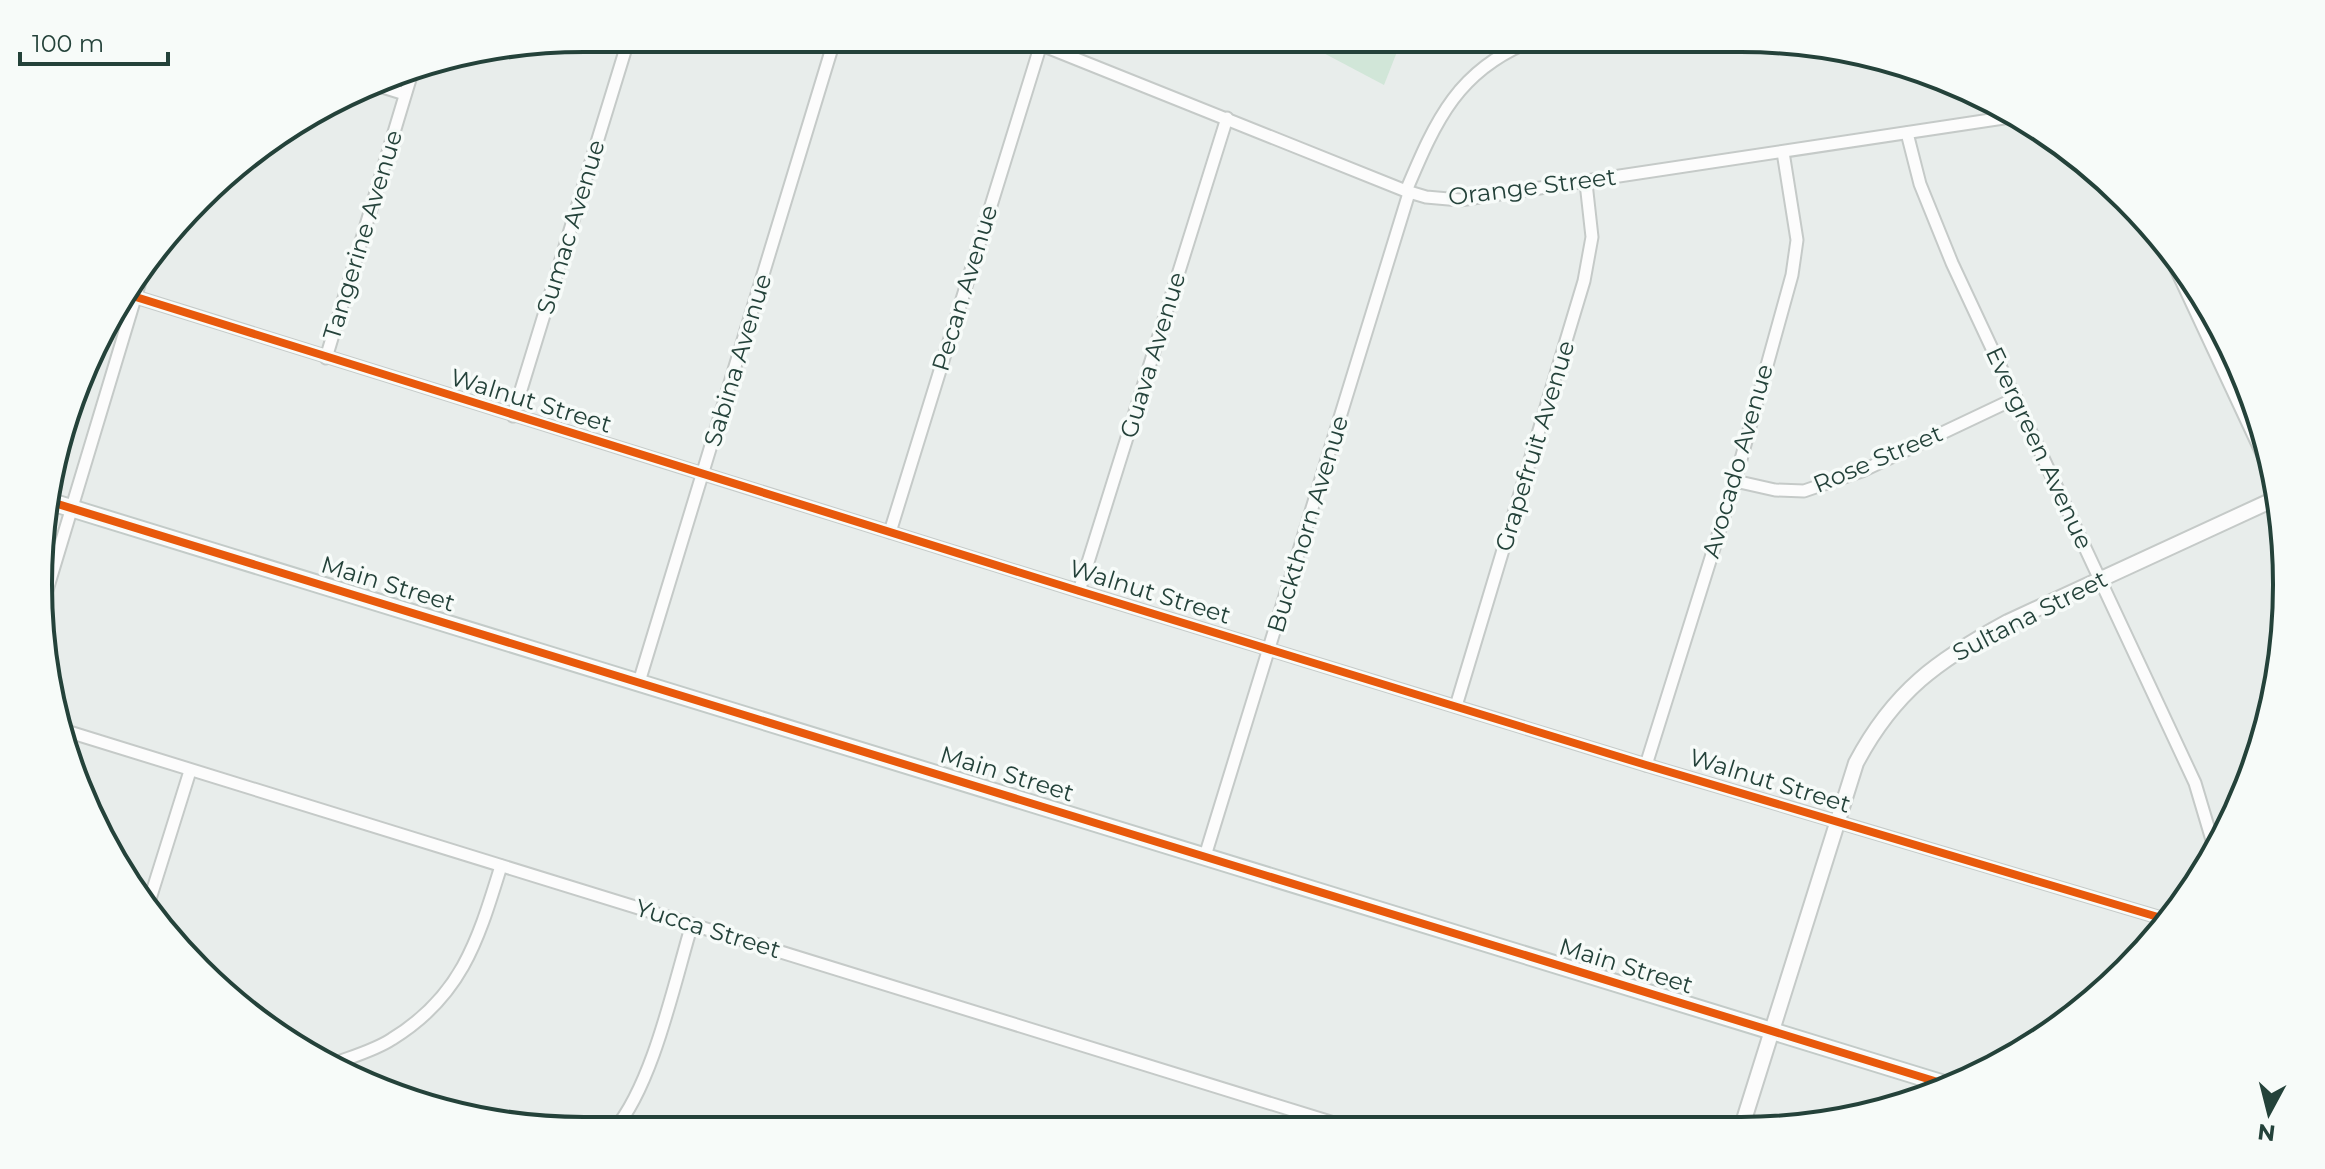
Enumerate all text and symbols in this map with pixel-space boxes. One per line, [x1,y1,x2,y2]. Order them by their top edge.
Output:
scale bar [20,16,168,66]
text: 100 m [32,29,104,58]
street label: Tangerine Avenue [317,126,408,343]
street label: Sumac Avenue [530,136,611,318]
street label: Orange Street [1446,162,1618,211]
street label: Pecan Avenue [925,201,1004,374]
street label: Guava Avenue [1113,268,1192,441]
street label: Sabina Avenue [698,270,778,450]
street label: Grapefruit Avenue [1489,337,1580,555]
street label: Evergreen Avenue [1980,342,2099,554]
street label: Avocado Avenue [1696,361,1779,561]
street label: Walnut Street [447,362,615,439]
street label: Buckthorn Avenue [1261,412,1354,636]
street label: Rose Street [1809,418,1947,499]
street label: Main Street [318,549,459,618]
street label: Walnut Street [1066,553,1234,630]
street label: Sultana Street [1948,564,2112,667]
street label: Main Street [937,739,1078,808]
street label: Walnut Street [1686,742,1854,819]
street label: Yucca Street [632,893,785,964]
street label: Main Street [1556,931,1697,1000]
north arrow [2229,1073,2309,1153]
text: N [2256,1118,2277,1147]

